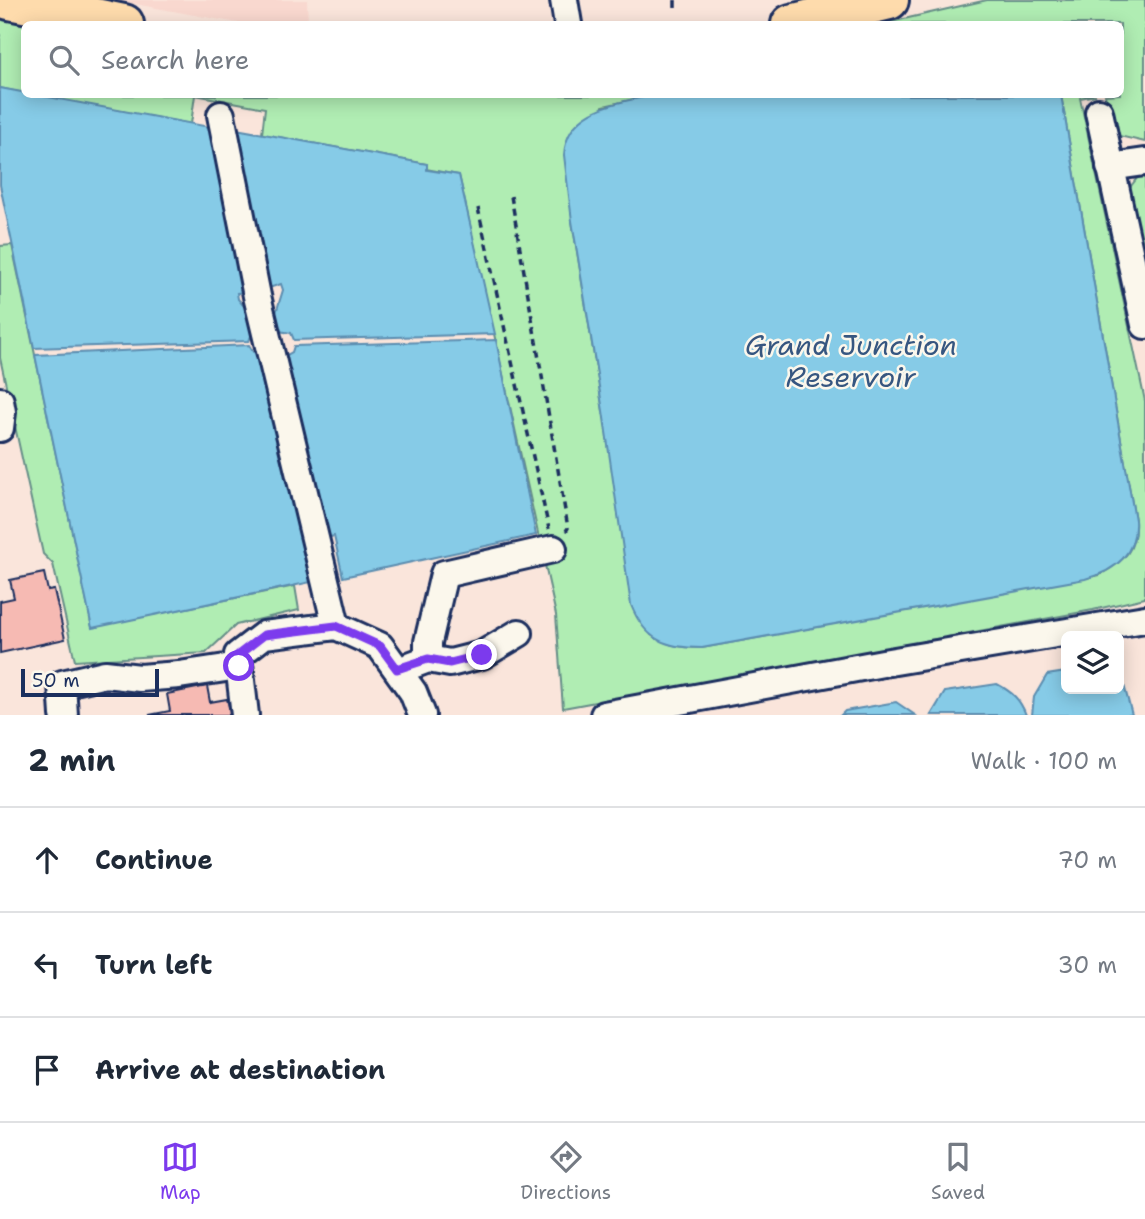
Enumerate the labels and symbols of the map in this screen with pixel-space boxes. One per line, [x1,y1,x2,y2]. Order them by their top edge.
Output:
water label: Grand Junction Reservoir [745,326,957,396]
route end [466,639,497,670]
route start [223,650,254,681]
scale bar [21,666,159,698]

